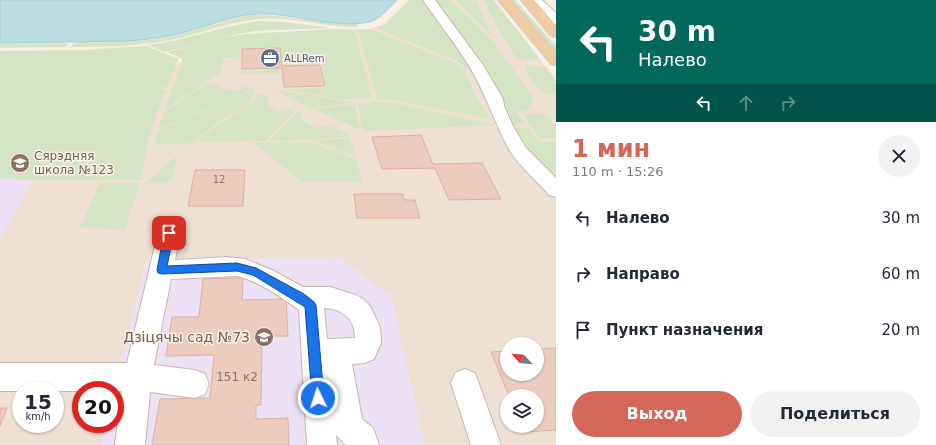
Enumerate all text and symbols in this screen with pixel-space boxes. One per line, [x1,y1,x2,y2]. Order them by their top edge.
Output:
text: 30 m [638,15,716,48]
icon: left [572,16,624,68]
office icon: ALLRem [259,47,281,69]
text: Налево [638,49,707,70]
place label: ALLRem [284,53,324,64]
icon: left [693,92,715,114]
icon: ahead [735,92,757,114]
icon: right [777,92,799,114]
text: 1 мин [572,135,650,163]
button: close [878,135,920,177]
place label: Сярэдняя школа №123 [34,149,114,177]
school or university icon: Сярэдняя школа №123 [9,152,31,174]
text: 110 m · 15:26 [572,164,663,179]
house number: 12 [213,174,225,185]
icon: left [572,207,594,229]
text: Налево [606,209,670,227]
text: 30 m [882,209,920,227]
pin [152,216,186,250]
icon: arrive [158,222,180,244]
icon: right [572,263,594,285]
text: Направо [606,265,680,283]
text: 60 m [882,265,920,283]
icon: arrive [572,319,594,341]
text: Пункт назначения [606,321,763,339]
text: 20 m [882,321,920,339]
school or university icon: Дзіцячы сад №73 [253,326,275,348]
place label: Дзіцячы сад №73 [123,329,250,345]
north arrow [500,337,544,381]
map controls [500,337,544,433]
house number: 151 к2 [216,370,258,384]
position arrow [297,377,339,419]
speed limit sign: 20 [72,381,124,433]
button: layers [500,389,544,433]
text: 15 [24,390,52,414]
button: Выход [572,391,742,437]
button: Поделиться [750,391,920,437]
text: km/h [25,411,51,422]

